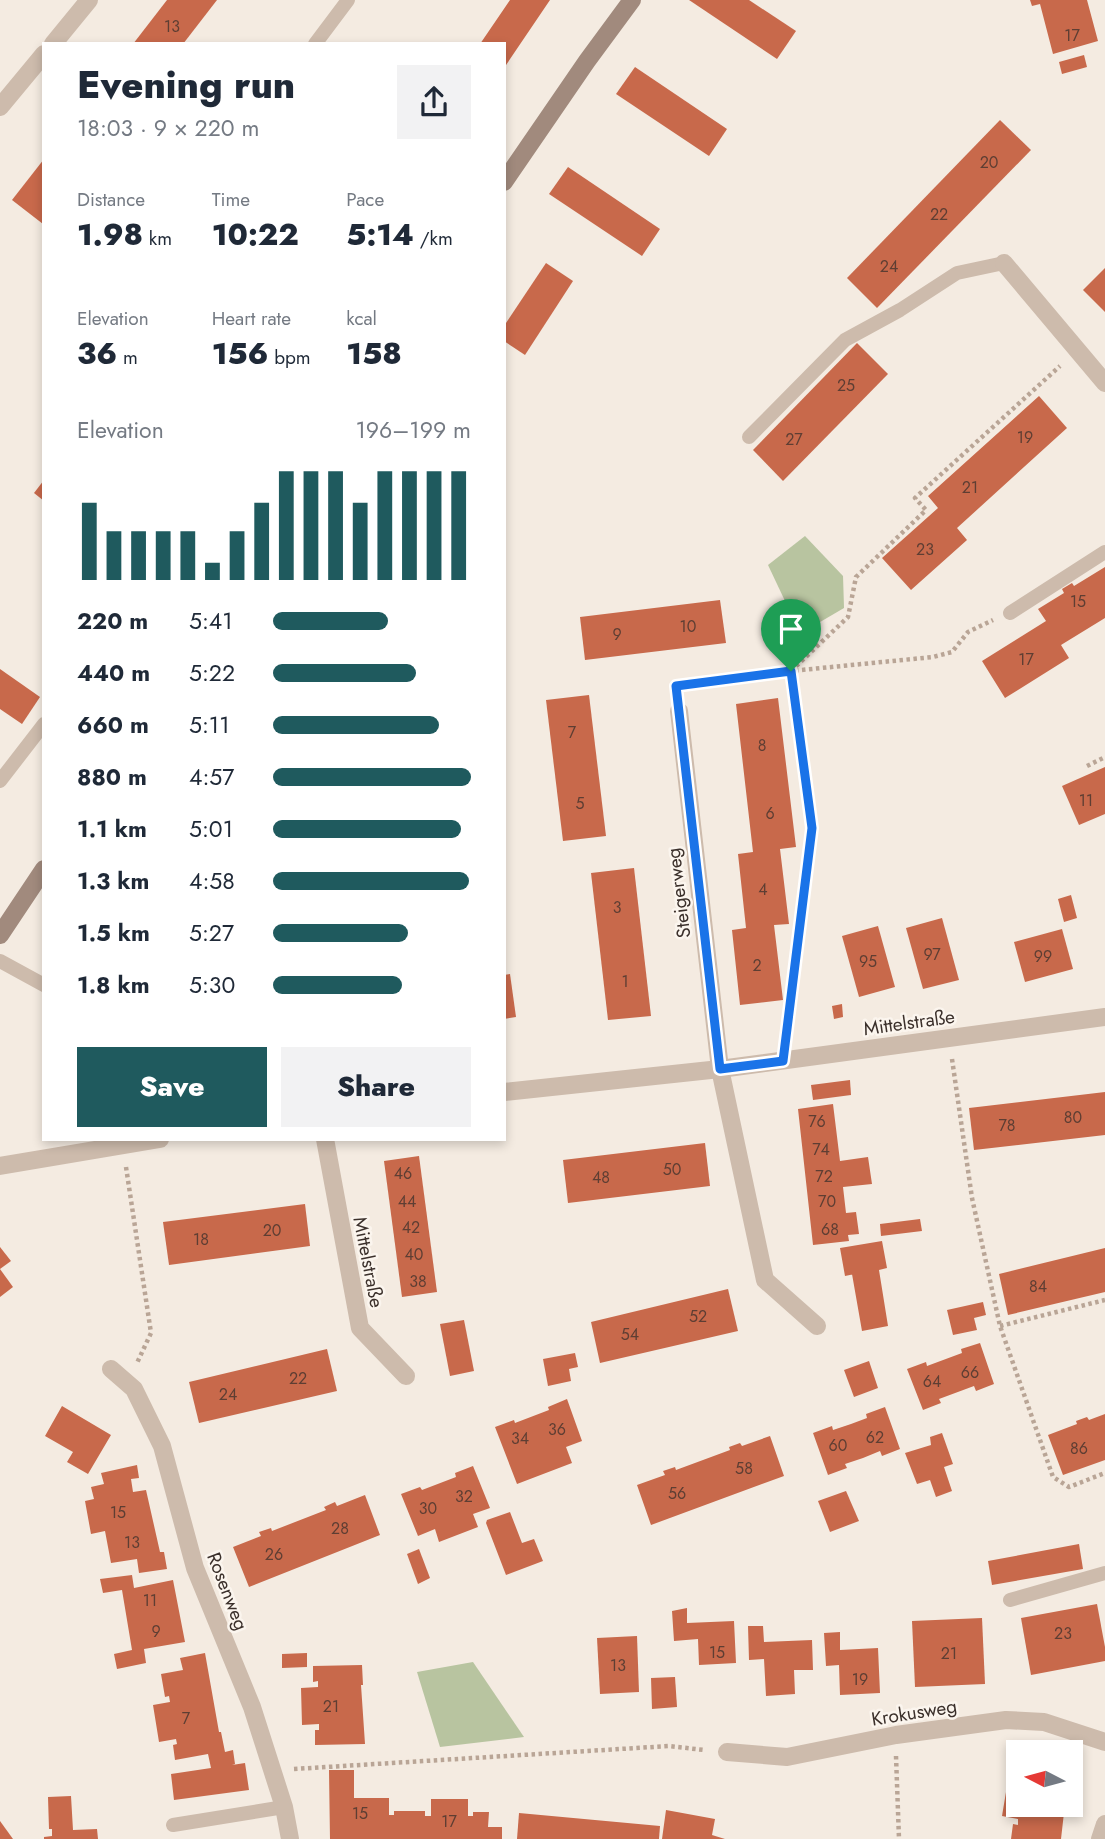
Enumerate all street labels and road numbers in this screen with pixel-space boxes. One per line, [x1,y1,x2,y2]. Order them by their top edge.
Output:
street label: Steigerweg [660,846,697,940]
street label: Mittelstraße [862,1003,957,1042]
street label: Mittelstraße [346,1214,391,1310]
street label: Rosenweg [200,1548,255,1634]
street label: Krokusweg [869,1692,959,1733]

